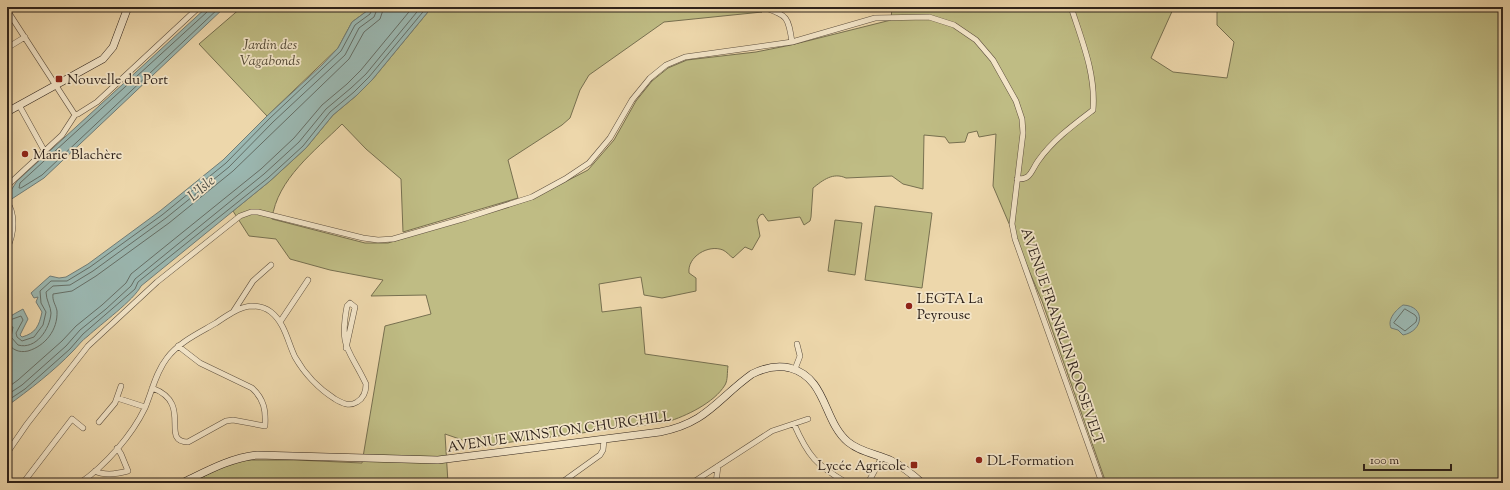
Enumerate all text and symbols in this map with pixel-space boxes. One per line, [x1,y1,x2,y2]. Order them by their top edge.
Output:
park label: Jardin des Vagabonds [240,36,301,72]
place label: Nouvelle du Port [67,71,168,91]
marker: Nouvelle du Port [54,74,64,84]
place label: Marie Blachère [33,146,122,166]
marker: Marie Blachère [20,149,30,159]
water label: L'Isle [184,171,220,207]
street label: AVENUE FRANKLIN ROOSEVELT [1015,226,1108,448]
place label: LEGTA La Peyrouse [917,290,984,326]
marker: LEGTA La Peyrouse [904,301,914,311]
street label: AVENUE WINSTON CHURCHILL [446,407,673,459]
scale bar [1364,446,1451,472]
place label: DL-Formation [987,452,1074,472]
text: 100 m [1370,452,1399,470]
marker: DL-Formation [974,455,984,465]
place label: Lycée Agricole [818,457,906,477]
marker: Lycée Agricole [909,460,919,470]

